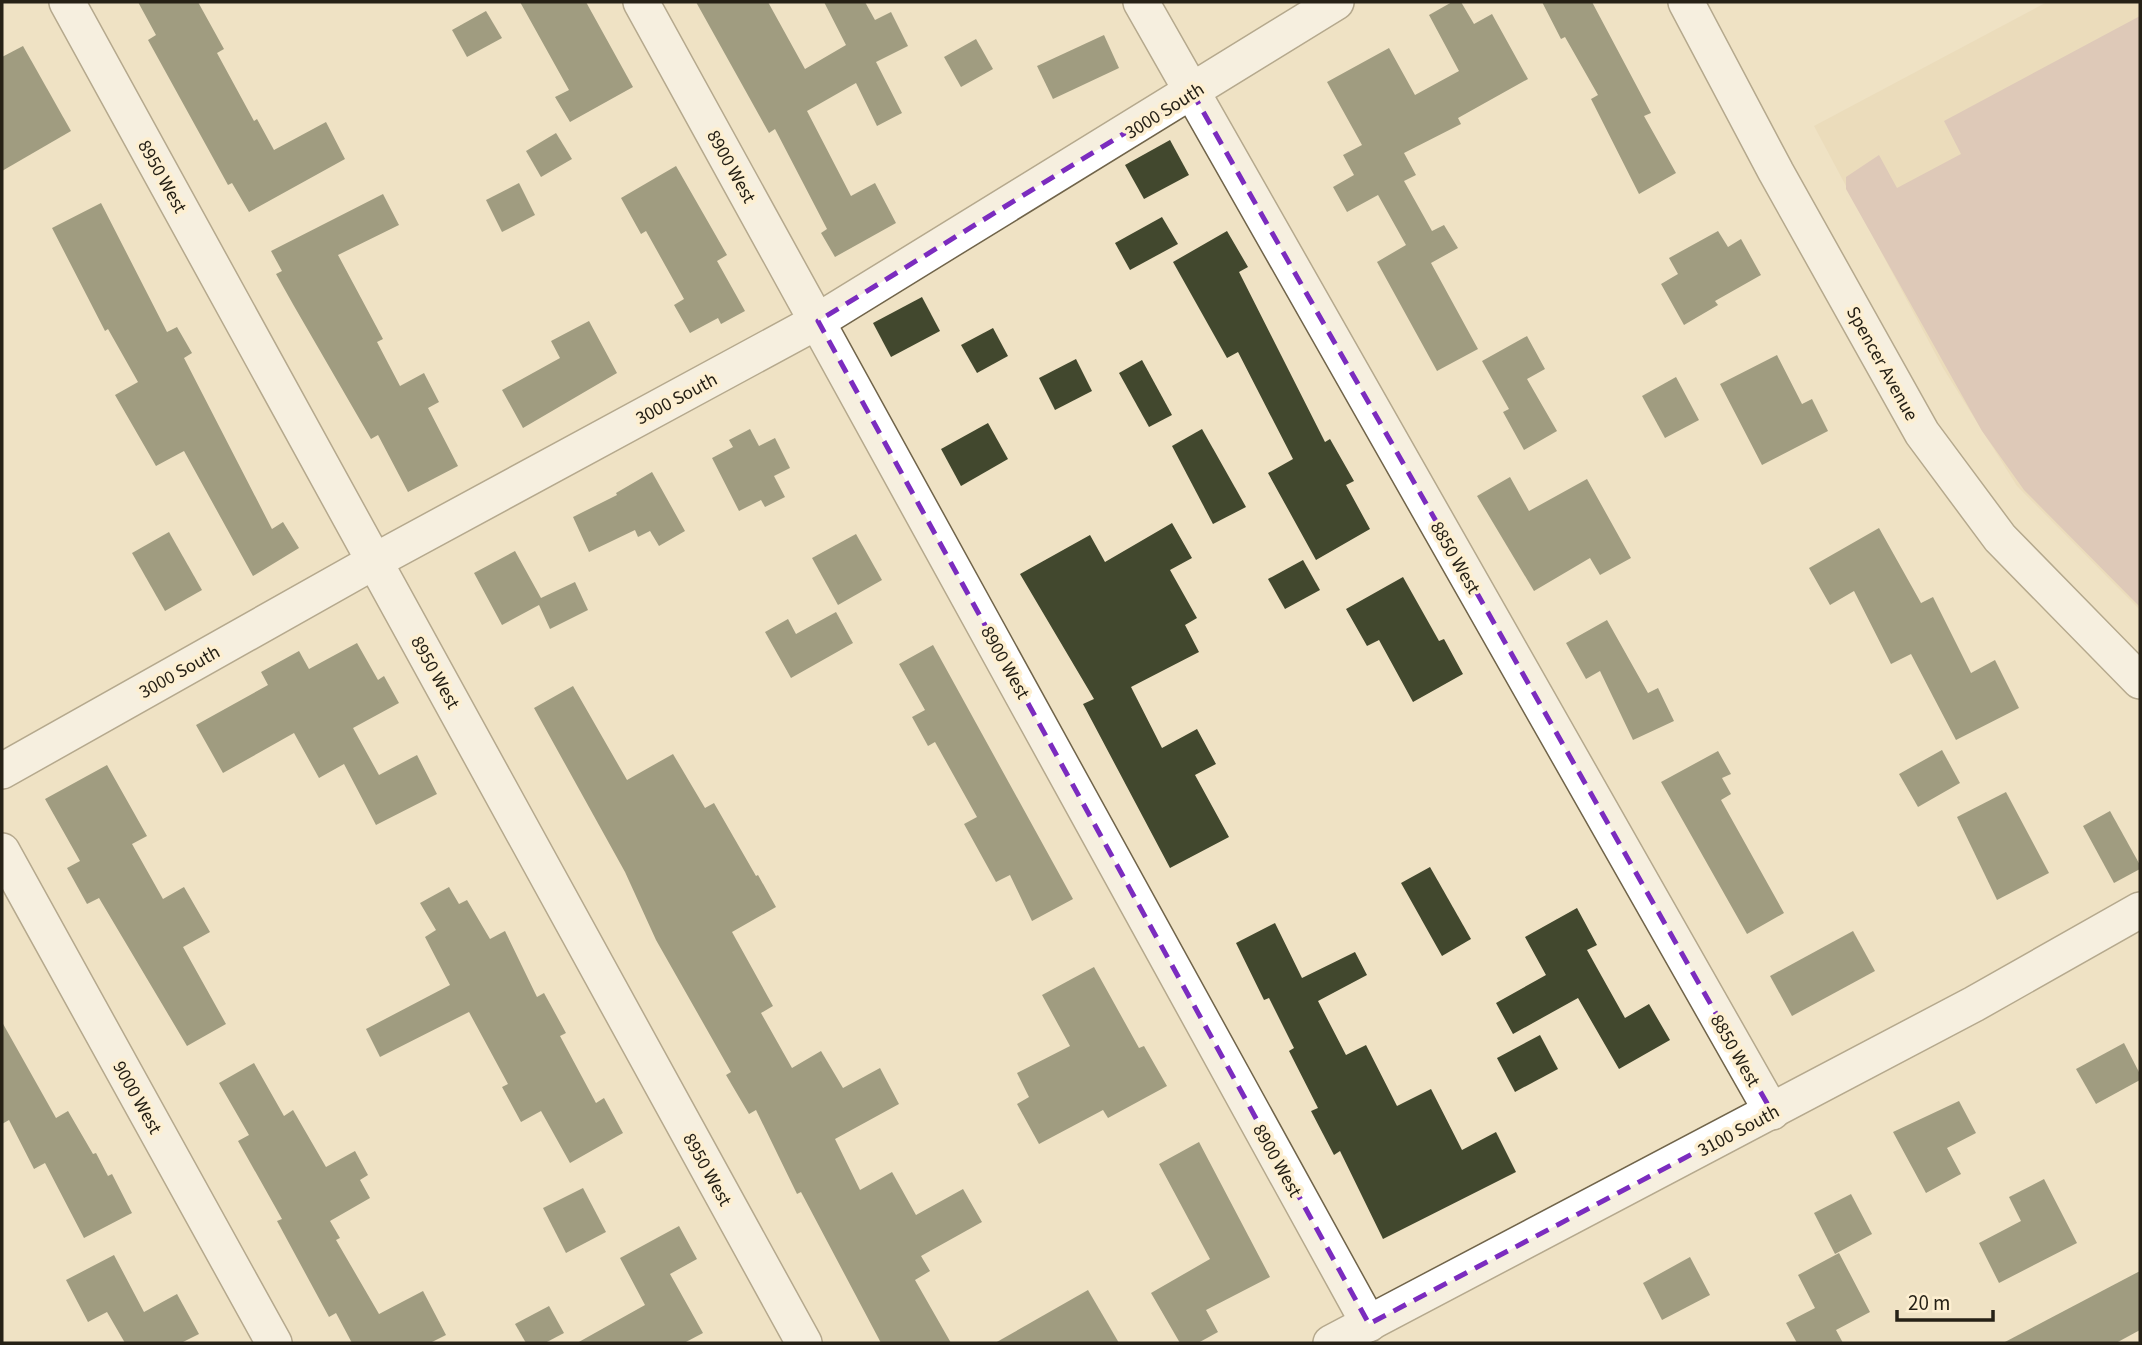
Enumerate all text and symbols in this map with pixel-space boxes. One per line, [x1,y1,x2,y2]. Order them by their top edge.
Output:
street label: 3000 South [1120,76,1210,146]
street label: 8900 West [700,125,762,209]
street label: 8950 West [131,135,193,219]
street label: Spencer Avenue [1839,302,1924,426]
street label: 3000 South [631,366,722,432]
street label: 8850 West [1423,516,1487,600]
street label: 8900 West [974,621,1036,705]
street label: 8950 West [404,631,466,715]
street label: 3000 South [134,639,225,706]
street label: 8850 West [1703,1009,1767,1093]
street label: 9000 West [106,1056,168,1140]
street label: 3100 South [1693,1098,1784,1164]
street label: 8900 West [1246,1119,1308,1203]
street label: 8950 West [676,1128,738,1212]
scale bar [1897,1278,1993,1322]
text: 20 m [1908,1288,1950,1318]

